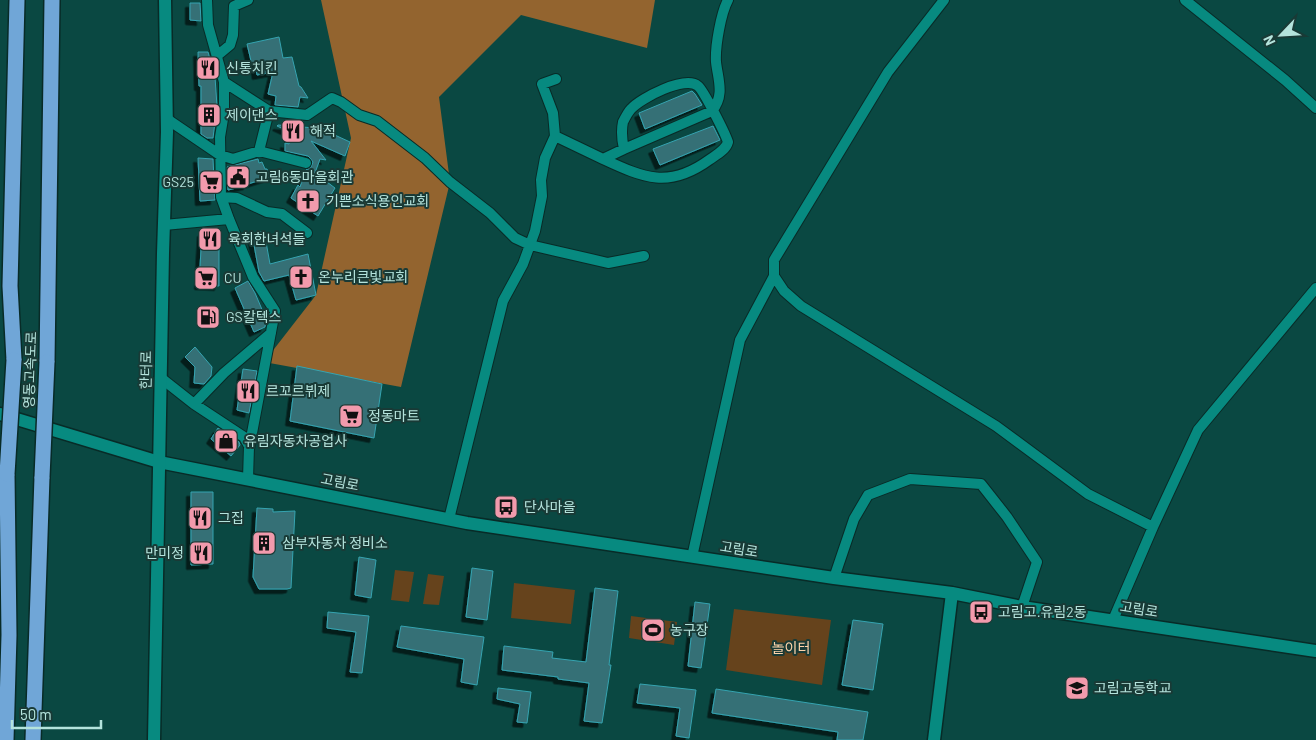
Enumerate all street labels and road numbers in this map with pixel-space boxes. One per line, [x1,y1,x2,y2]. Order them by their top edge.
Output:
street label: 영동고속도로 [20,331,39,409]
street label: 한터로 [137,350,154,389]
street label: 고림로 [320,469,361,494]
street label: 고림로 [719,537,760,560]
street label: 고림로 [1119,597,1160,620]

